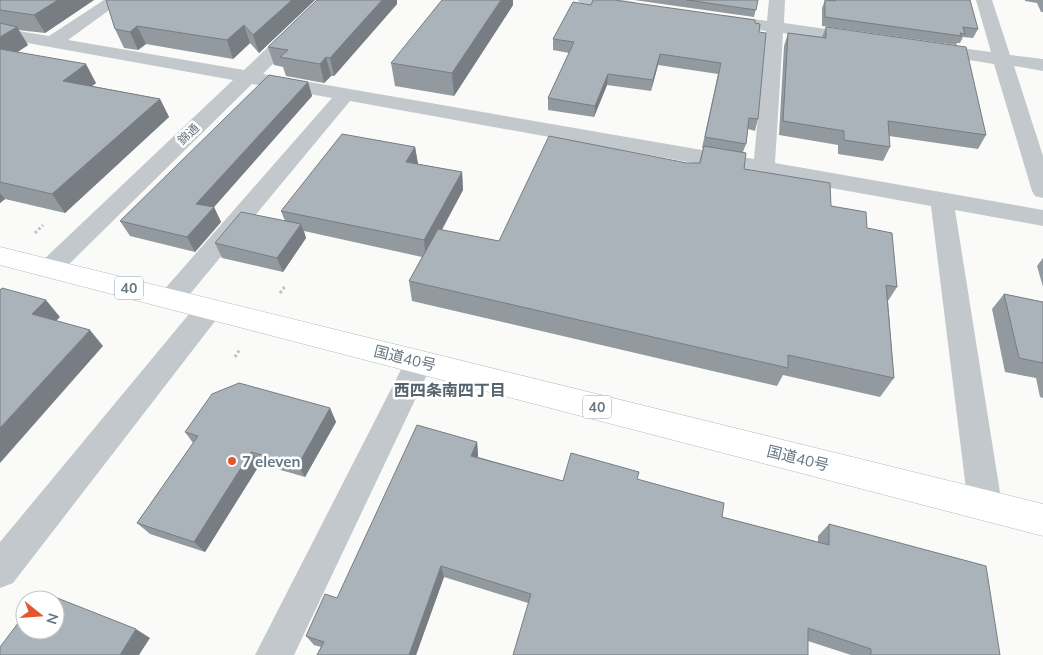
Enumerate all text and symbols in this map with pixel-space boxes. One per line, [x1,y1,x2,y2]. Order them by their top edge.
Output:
street label: 錦通 [174,120,202,148]
road number: 40 [115,276,143,300]
street label: 国道40号 [372,341,438,375]
district label: 西四条南四丁目 [394,380,506,400]
road number: 40 [583,396,611,418]
street label: 国道40号 [765,441,831,475]
place label: 7 eleven [242,452,301,471]
marker: 7 eleven [226,455,238,467]
north arrow [15,590,65,640]
text: N [42,611,63,626]

